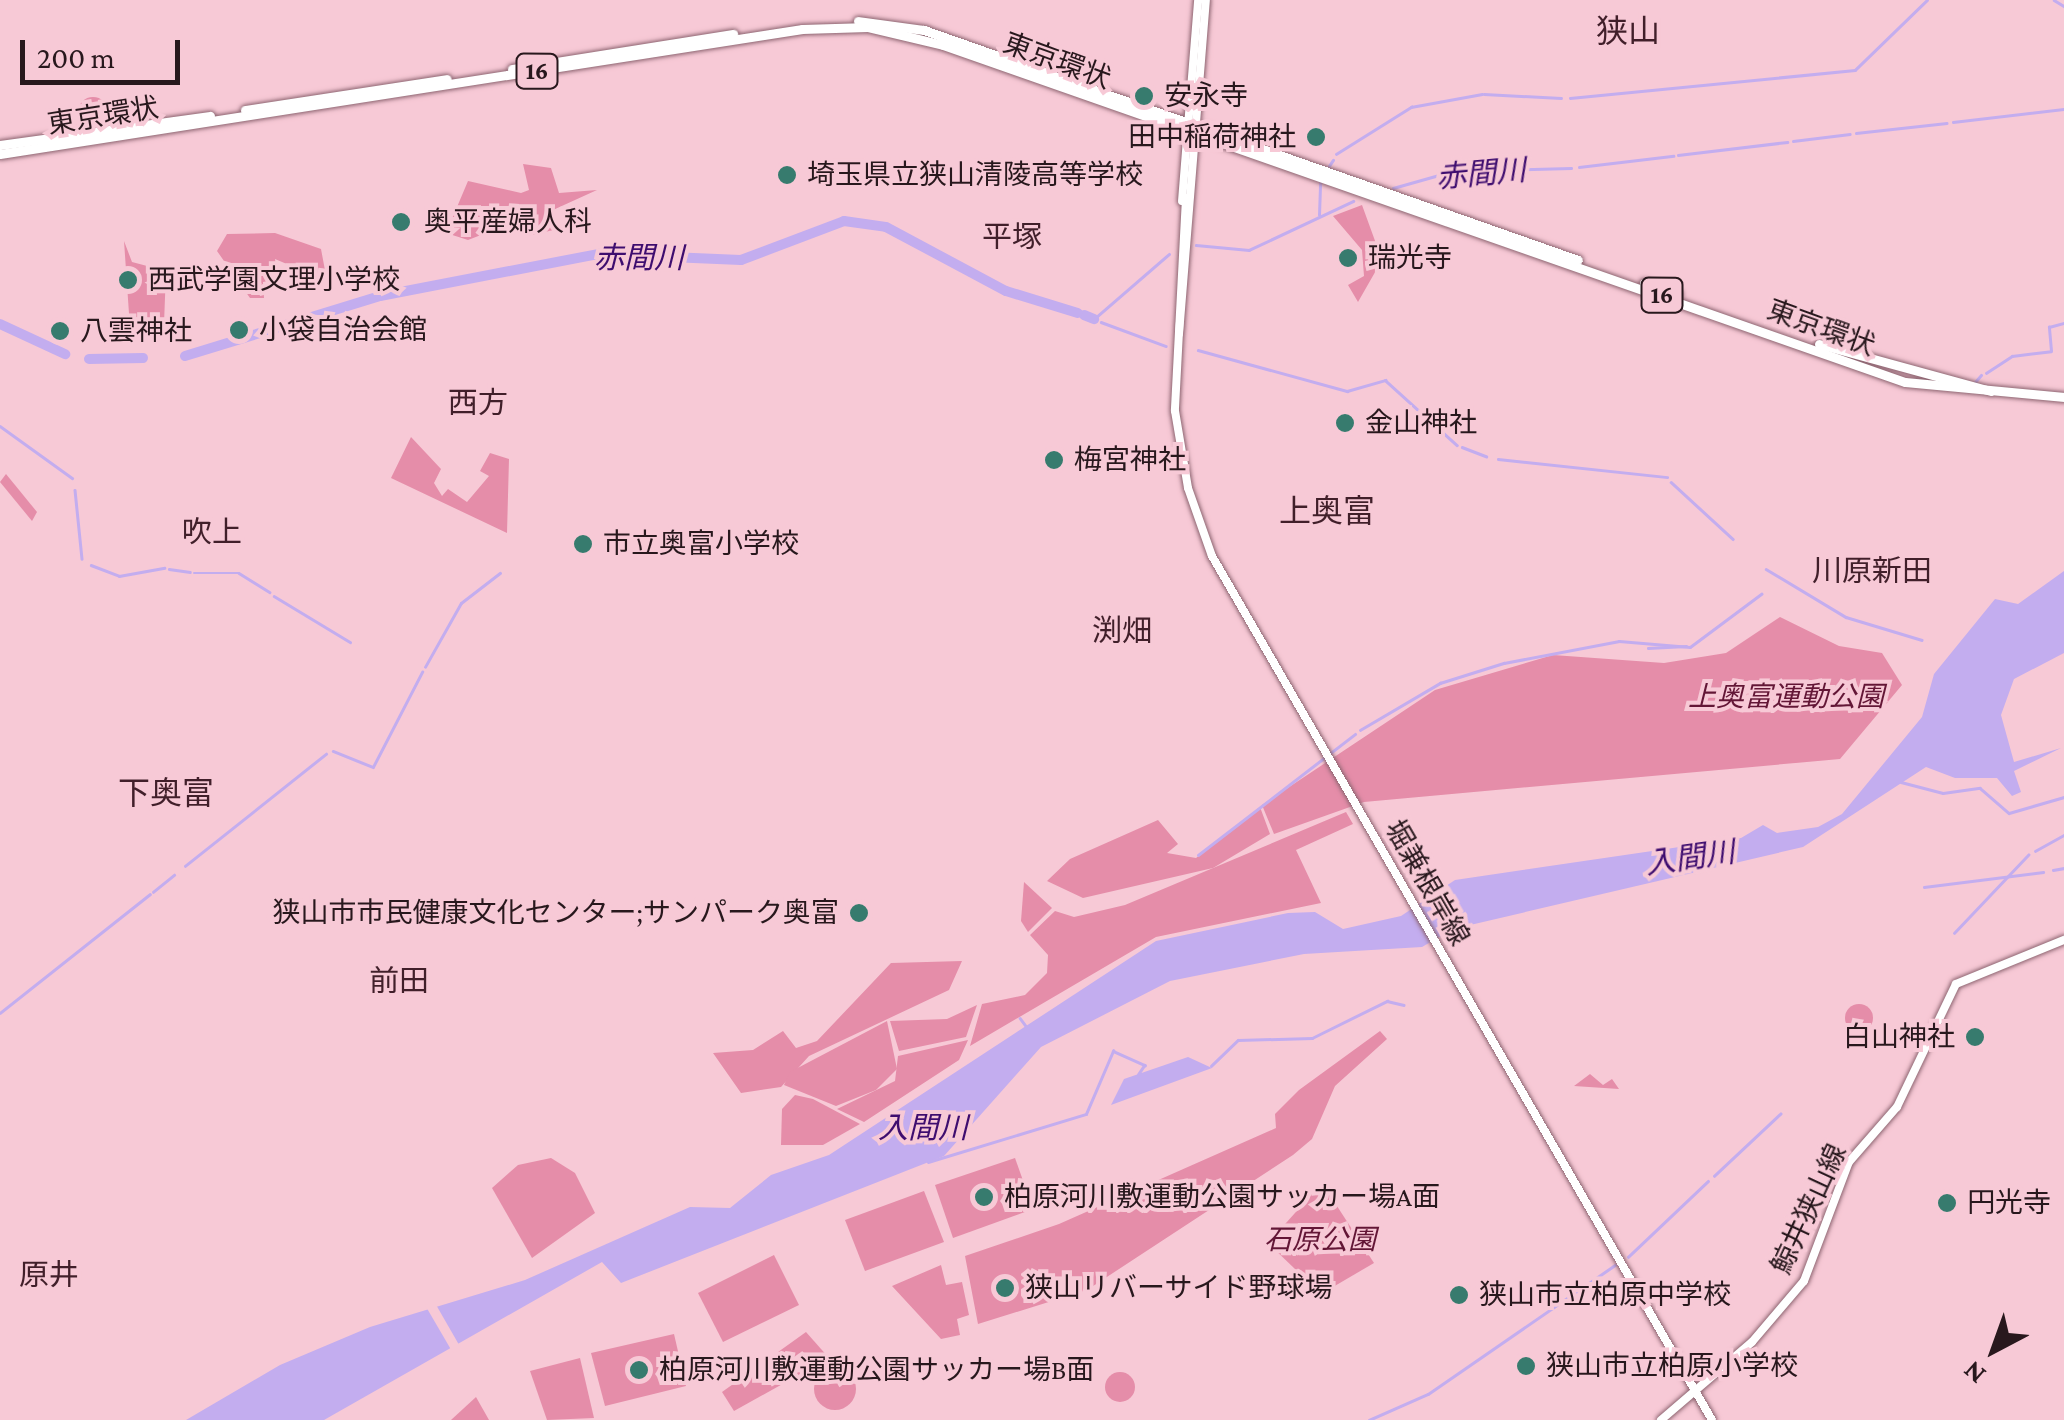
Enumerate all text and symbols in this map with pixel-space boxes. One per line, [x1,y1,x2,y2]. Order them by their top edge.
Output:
district label: 狭山 [1596,12,1660,50]
scale bar [25,20,185,82]
street label: 東京環状 [999,26,1115,96]
text: 200 m [37,41,115,74]
road number: 16 [514,51,560,91]
place label: 安永寺 [1164,79,1248,113]
marker: 安永寺 [1133,85,1155,107]
street label: 東京環状 [45,91,161,141]
place label: 田中稲荷神社 [1128,120,1296,154]
marker: 田中稲荷神社 [1305,126,1327,148]
water label: 赤間川 [1435,152,1527,196]
place label: 埼玉県立狭山清陵高等学校 [807,158,1143,192]
marker: 埼玉県立狭山清陵高等学校 [776,164,798,186]
place label: 奥平産婦人科 [424,205,592,239]
marker: 奥平産婦人科 [388,209,414,235]
district label: 平塚 [982,219,1042,255]
water label: 赤間川 [594,240,684,276]
place label: 瑞光寺 [1368,241,1452,275]
marker: 瑞光寺 [1337,247,1359,269]
place label: 西武学園文理小学校 [148,263,400,297]
marker: 西武学園文理小学校 [117,269,139,291]
road number: 16 [1640,275,1684,315]
street label: 東京環状 [1763,293,1879,363]
place label: 小袋自治会館 [259,313,427,347]
place label: 八雲神社 [80,314,192,348]
marker: 小袋自治会館 [228,319,250,341]
marker: 八雲神社 [49,320,71,342]
district label: 西方 [448,385,508,421]
place label: 金山神社 [1365,406,1477,440]
marker: 金山神社 [1334,412,1356,434]
place label: 梅宮神社 [1074,443,1186,477]
marker: 梅宮神社 [1043,449,1065,471]
district label: 上奥富 [1279,492,1375,530]
district label: 吹上 [182,514,242,550]
place label: 市立奥富小学校 [603,527,799,561]
marker: 市立奥富小学校 [572,533,594,555]
district label: 川原新田 [1812,553,1932,589]
district label: 渕畑 [1092,613,1152,649]
park label: 上奥富運動公園 [1688,680,1884,714]
district label: 下奥富 [118,774,214,812]
street label: 堀兼根岸線 [1377,814,1477,952]
water label: 入間川 [1643,834,1737,882]
place label: 狭山市市民健康文化センター;サンパーク奥富 [273,896,839,930]
marker: 狭山市市民健康文化センター;サンパーク奥富 [848,902,870,924]
district label: 前田 [369,963,429,999]
place label: 白山神社 [1843,1020,1955,1054]
marker: 白山神社 [1964,1026,1986,1048]
water label: 入間川 [878,1110,968,1146]
street label: 鯨井狭山線 [1764,1138,1854,1280]
place label: 柏原河川敷運動公園サッカー場A面 [1004,1180,1440,1214]
marker: 柏原河川敷運動公園サッカー場A面 [973,1186,995,1208]
place label: 円光寺 [1967,1186,2051,1220]
marker: 円光寺 [1936,1192,1958,1214]
park label: 石原公園 [1264,1223,1376,1257]
district label: 原井 [19,1257,79,1293]
place label: 狭山リバーサイド野球場 [1025,1271,1333,1305]
marker: 狭山リバーサイド野球場 [994,1277,1016,1299]
place label: 狭山市立柏原中学校 [1479,1278,1731,1312]
marker: 狭山市立柏原中学校 [1448,1284,1470,1306]
north arrow [1944,1300,2044,1400]
place label: 狭山市立柏原小学校 [1546,1349,1798,1383]
place label: 柏原河川敷運動公園サッカー場B面 [659,1353,1094,1387]
marker: 狭山市立柏原小学校 [1515,1355,1537,1377]
text: N [1957,1355,1991,1391]
marker: 柏原河川敷運動公園サッカー場B面 [628,1359,650,1381]

